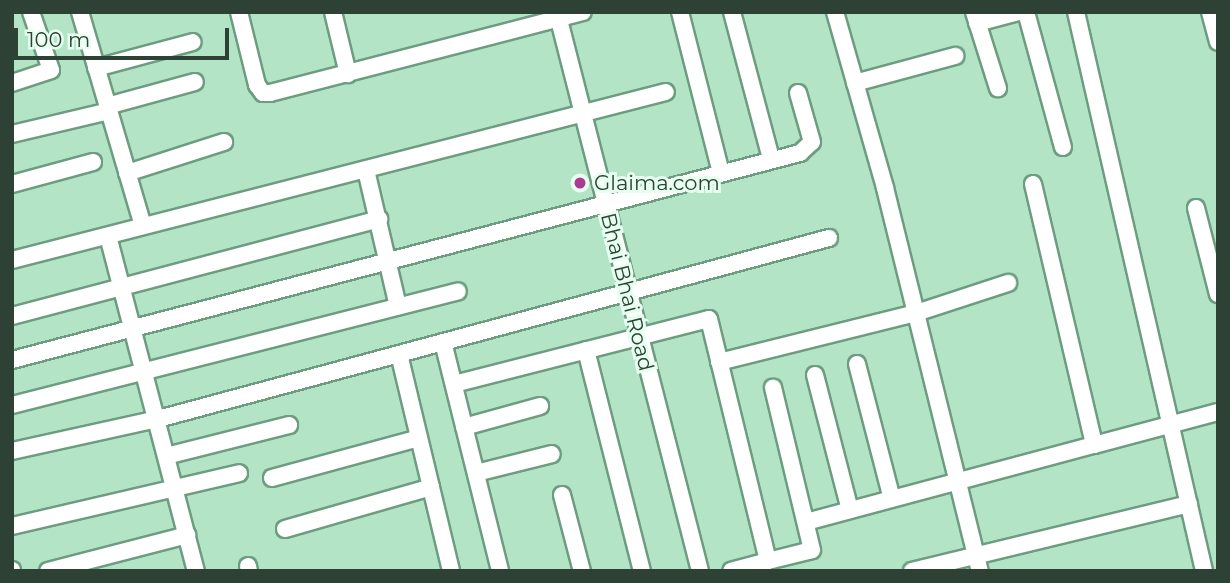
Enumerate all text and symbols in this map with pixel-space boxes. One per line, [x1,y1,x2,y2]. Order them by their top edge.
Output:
scale bar [18,14,233,58]
text: 100 m [27,27,90,52]
place label: Glaima.com [594,170,720,196]
marker: Glaima.com [572,175,588,191]
street label: Bhai Bhai Road [595,210,659,374]

